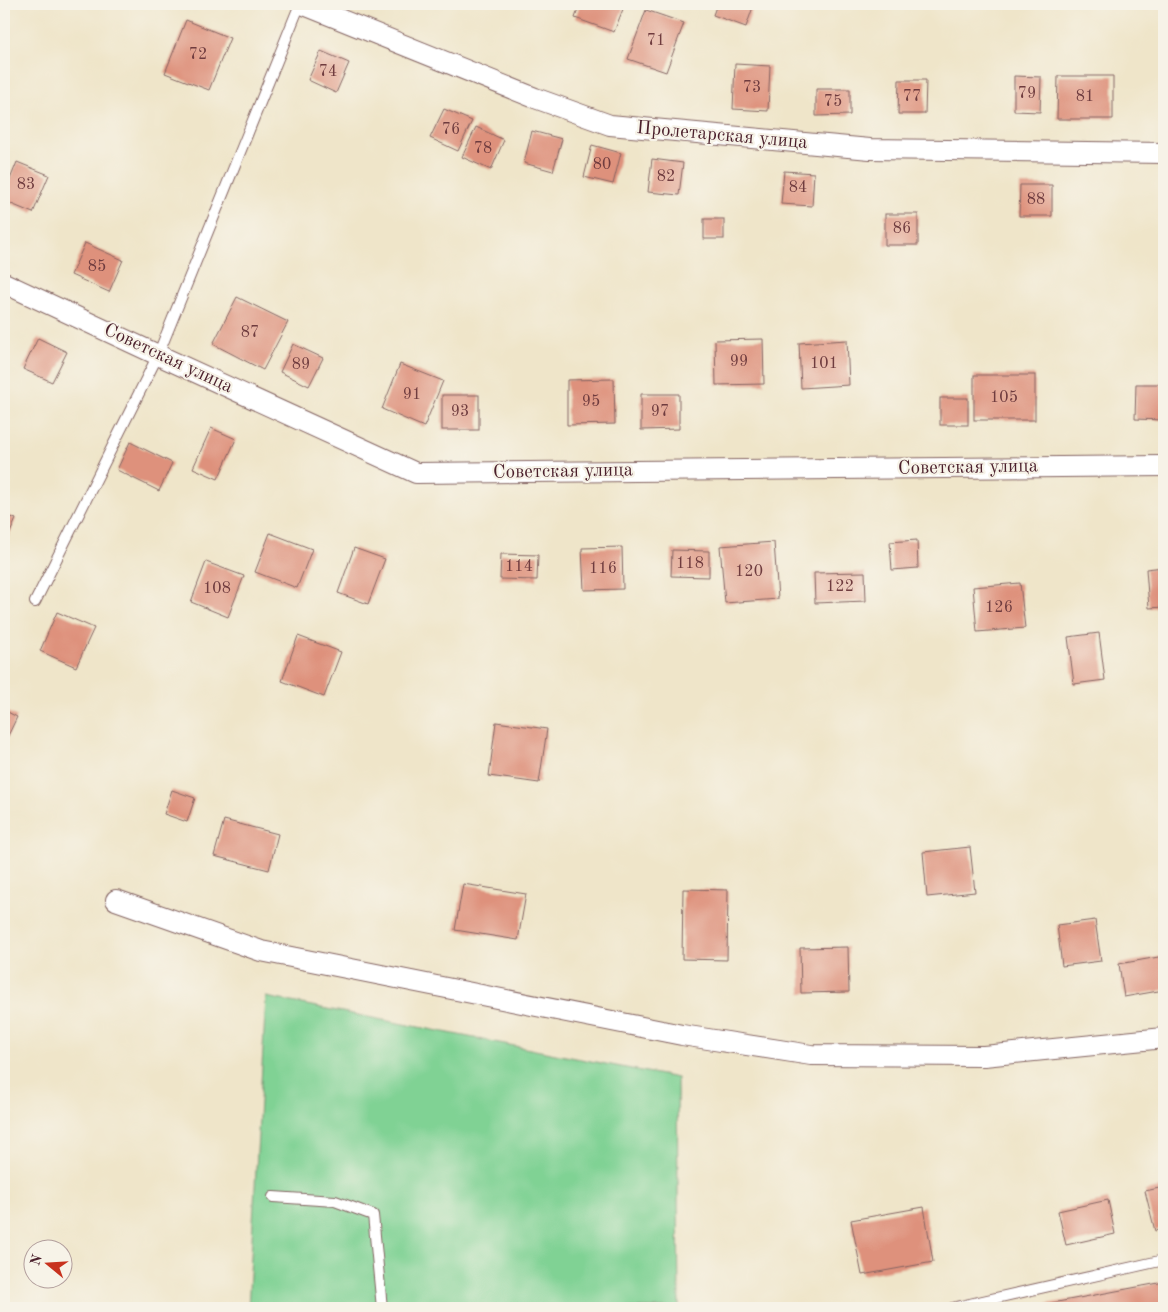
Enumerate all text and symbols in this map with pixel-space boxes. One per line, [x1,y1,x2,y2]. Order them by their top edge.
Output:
house number: 71 [647,33,665,49]
house number: 72 [189,47,207,63]
house number: 74 [319,64,337,80]
house number: 73 [743,80,761,96]
house number: 79 [1018,86,1036,102]
house number: 77 [903,89,921,105]
house number: 81 [1076,89,1094,105]
house number: 75 [824,94,842,110]
street label: Пролетарская улица [636,119,809,153]
house number: 76 [442,122,460,138]
house number: 78 [474,141,492,157]
house number: 80 [593,157,611,173]
house number: 82 [657,169,675,185]
house number: 83 [17,177,35,193]
house number: 84 [789,180,807,196]
house number: 88 [1027,192,1045,208]
house number: 86 [893,221,911,237]
house number: 85 [88,259,106,275]
street label: Советская улица [101,321,236,397]
house number: 87 [241,325,259,341]
house number: 99 [730,354,748,370]
house number: 101 [810,356,838,372]
house number: 89 [292,357,310,373]
house number: 91 [403,387,421,403]
house number: 105 [990,390,1018,406]
house number: 95 [582,394,600,410]
house number: 93 [451,404,469,420]
house number: 97 [651,404,669,420]
street label: Советская улица [898,457,1039,479]
street label: Советская улица [493,461,634,483]
house number: 118 [676,556,704,572]
house number: 114 [505,559,533,575]
house number: 116 [589,561,617,577]
house number: 120 [735,564,763,580]
house number: 122 [826,579,854,595]
house number: 108 [203,581,231,597]
house number: 126 [985,600,1013,616]
north arrow [22,1240,72,1290]
text: N [28,1253,45,1268]

